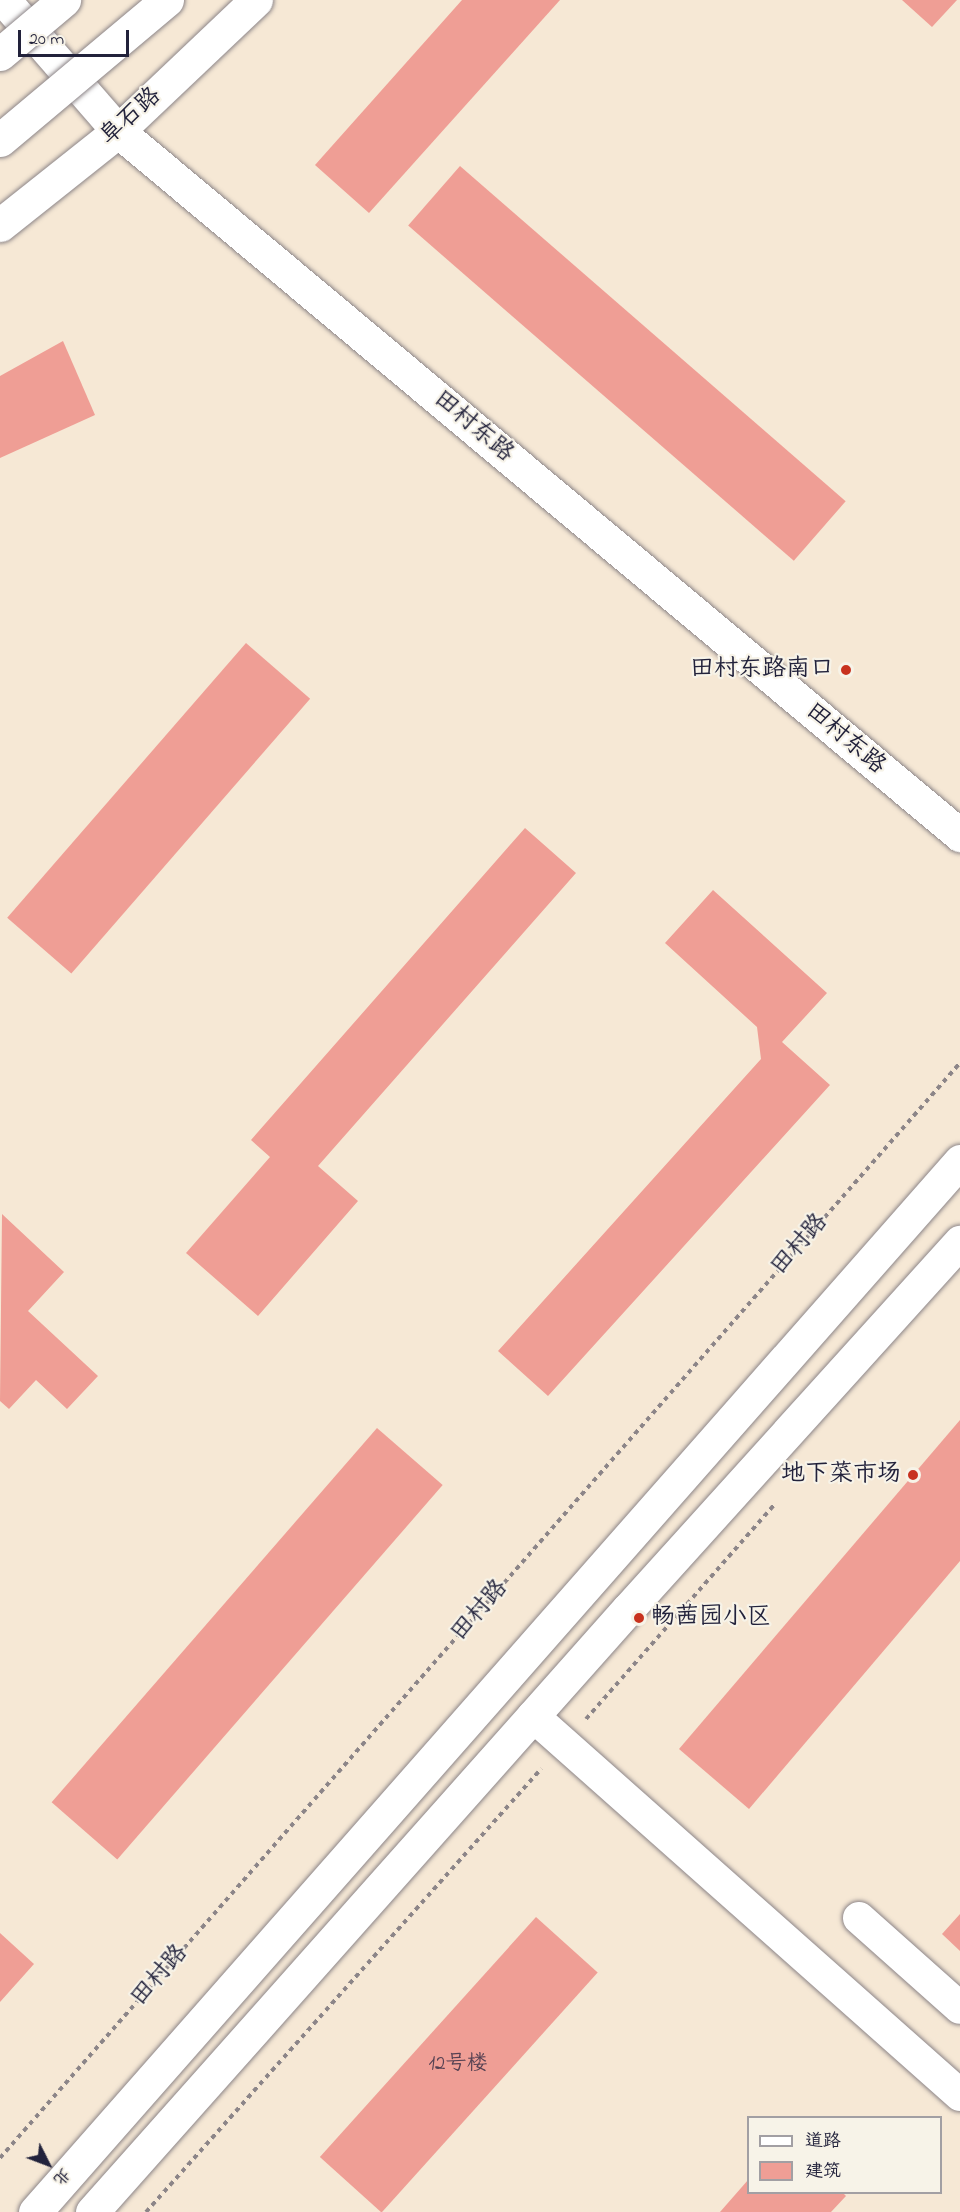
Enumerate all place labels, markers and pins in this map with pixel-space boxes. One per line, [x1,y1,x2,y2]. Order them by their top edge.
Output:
place label: 田村东路南口 [690,656,834,684]
marker: 田村东路南口 [839,663,853,677]
place label: 地下菜市场 [781,1461,901,1489]
marker: 地下菜市场 [906,1468,920,1482]
place label: 畅茜园小区 [651,1604,771,1632]
marker: 畅茜园小区 [632,1611,646,1625]

